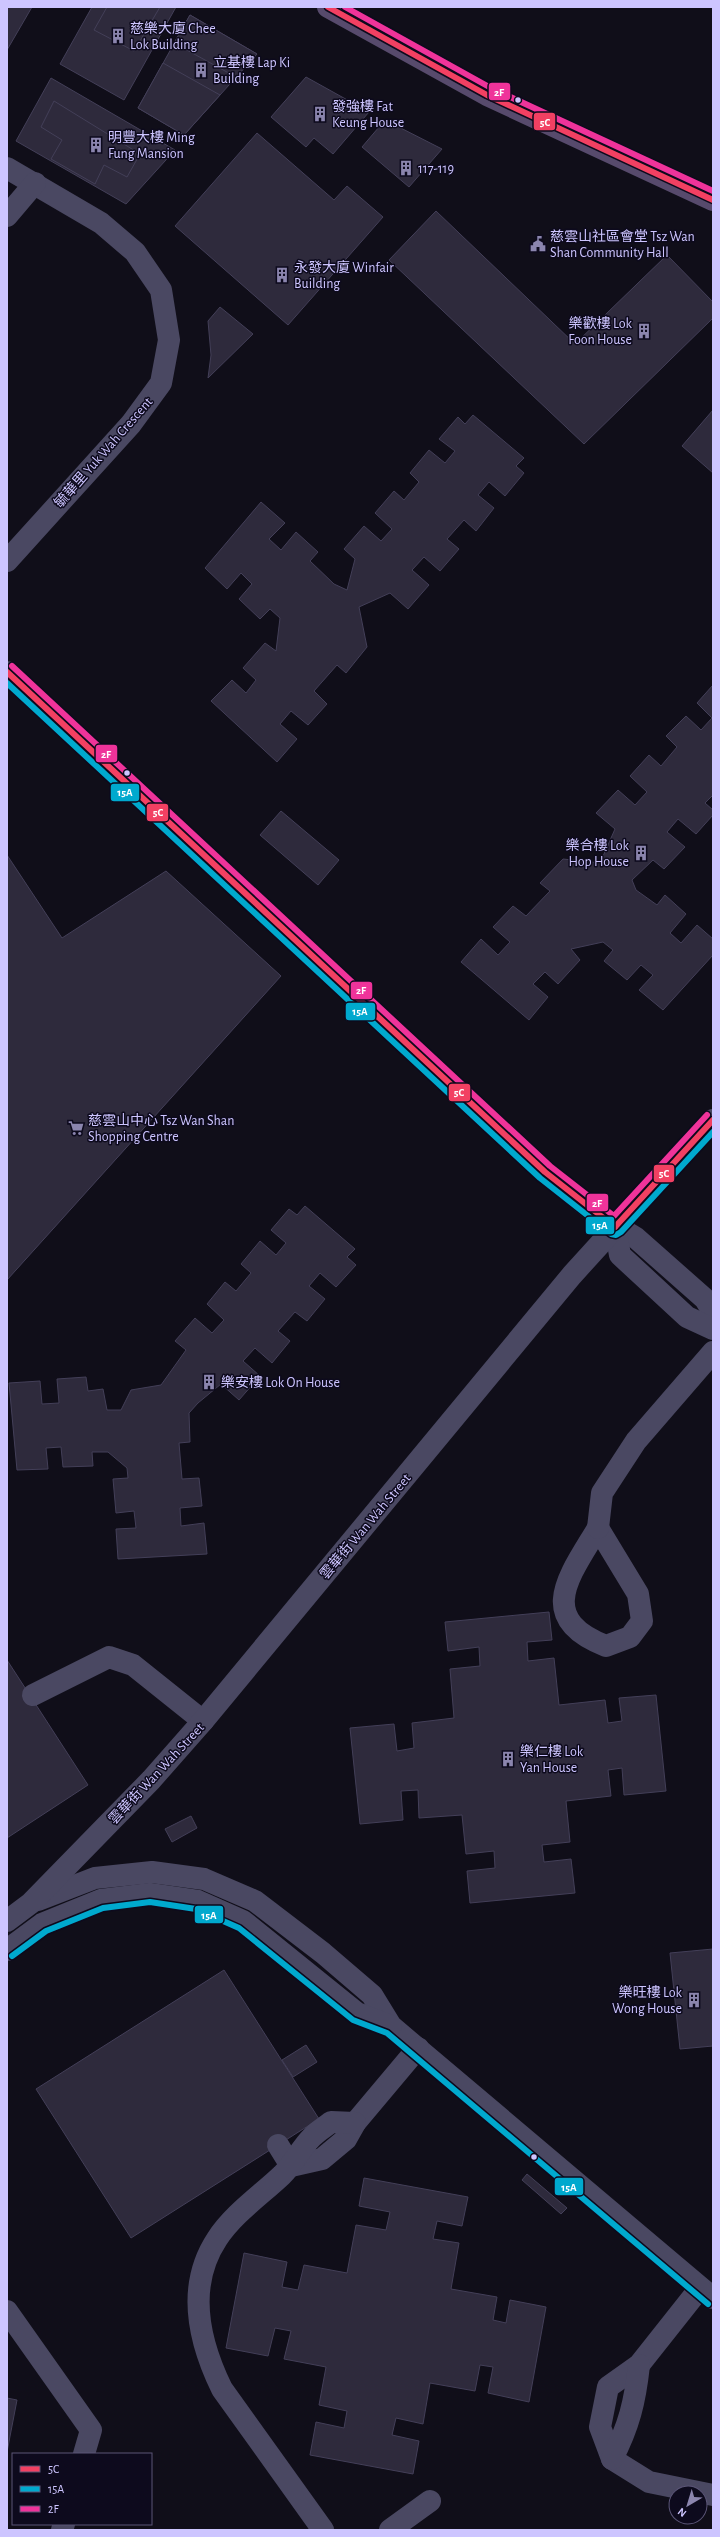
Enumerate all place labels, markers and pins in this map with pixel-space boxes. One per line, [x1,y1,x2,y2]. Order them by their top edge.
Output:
place label: 慈樂大廈 Chee Lok Building [130,20,216,52]
building icon: 慈樂大廈 Chee Lok Building [109,27,127,45]
place label: 立基樓 Lap Ki Building [213,55,290,86]
building icon: 立基樓 Lap Ki Building [192,61,210,79]
unlabelled marker [513,95,523,105]
place label: 發強樓 Fat Keung House [332,99,404,130]
building icon: 發強樓 Fat Keung House [311,105,329,123]
place label: 明豐大樓 Ming Fung Mansion [108,130,195,161]
building icon: 明豐大樓 Ming Fung Mansion [87,136,105,154]
building icon: 117-119 [397,159,415,177]
place label: 117-119 [418,162,454,176]
place label: 慈雲山社區會堂 Tsz Wan Shan Community Hall [550,229,695,260]
public building icon: 慈雲山社區會堂 Tsz Wan Shan Community Hall [529,235,547,253]
place label: 永發大廈 Winfair Building [294,259,394,291]
building icon: 永發大廈 Winfair Building [273,266,291,284]
place label: 樂歡樓 Lok Foon House [568,315,633,347]
building icon: 樂歡樓 Lok Foon House [635,322,653,340]
unlabelled marker [122,768,132,778]
place label: 樂合樓 Lok Hop House [566,837,630,869]
building icon: 樂合樓 Lok Hop House [632,844,650,862]
place label: 慈雲山中心 Tsz Wan Shan Shopping Centre [88,1113,234,1144]
supermarket icon: 慈雲山中心 Tsz Wan Shan Shopping Centre [67,1119,85,1137]
building icon: 樂安樓 Lok On House [200,1373,218,1391]
place label: 樂安樓 Lok On House [221,1374,340,1390]
place label: 樂仁樓 Lok Yan House [520,1743,584,1775]
building icon: 樂仁樓 Lok Yan House [499,1750,517,1768]
place label: 樂旺樓 Lok Wong House [612,1984,683,2016]
building icon: 樂旺樓 Lok Wong House [685,1991,703,2009]
unlabelled marker [529,2152,539,2162]

